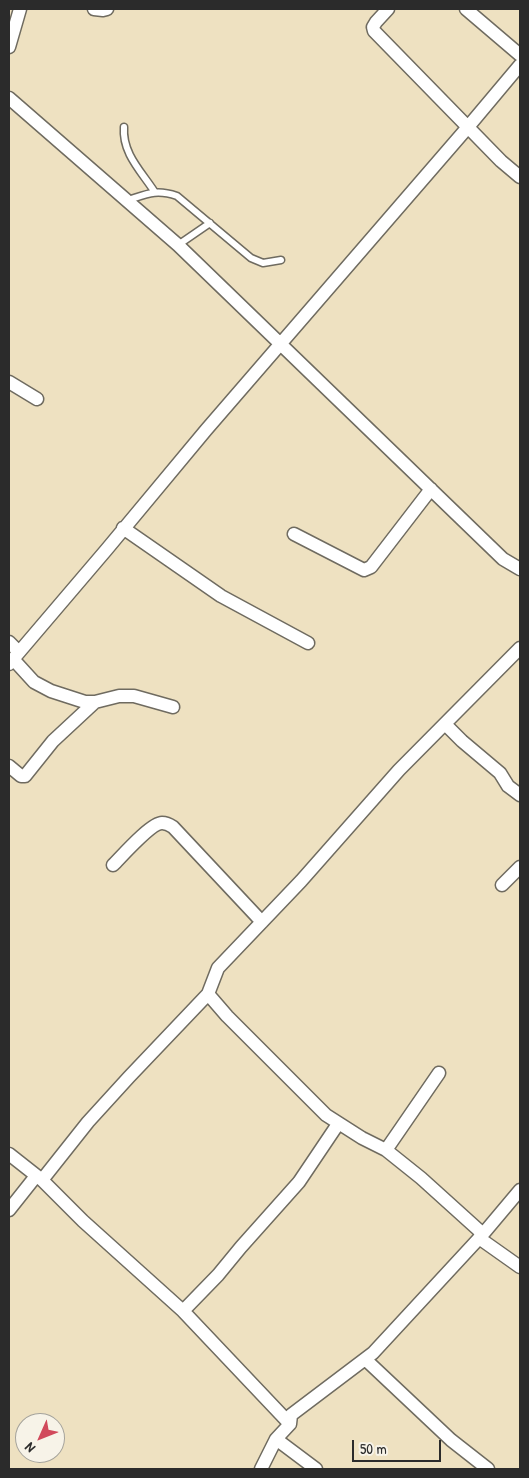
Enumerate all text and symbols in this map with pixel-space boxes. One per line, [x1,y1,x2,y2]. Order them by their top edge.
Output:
north arrow [15,1413,65,1463]
scale bar [354,1430,443,1462]
text: 50 m [360,1438,387,1459]
text: N [20,1439,39,1457]

